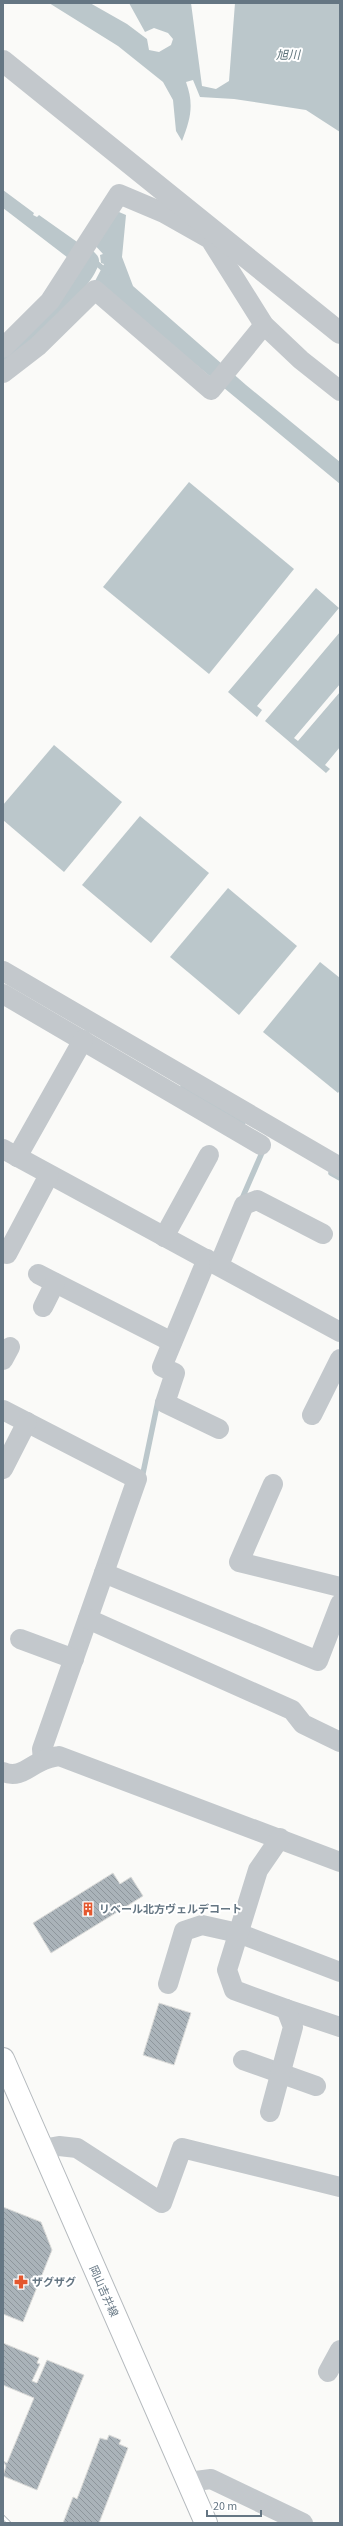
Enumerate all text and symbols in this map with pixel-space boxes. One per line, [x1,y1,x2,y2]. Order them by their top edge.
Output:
water label: 旭川 [276,47,302,64]
building icon: リベール北方ヴェルデコート [80,1901,96,1917]
place label: リベール北方ヴェルデコート [99,1902,242,1917]
street label: 岡山吉井線 [86,2263,122,2319]
pharmacy icon: ザグザグ [13,2274,29,2290]
place label: ザグザグ [32,2275,76,2290]
scale bar [207,2492,261,2518]
text: 20 m [213,2498,237,2515]

